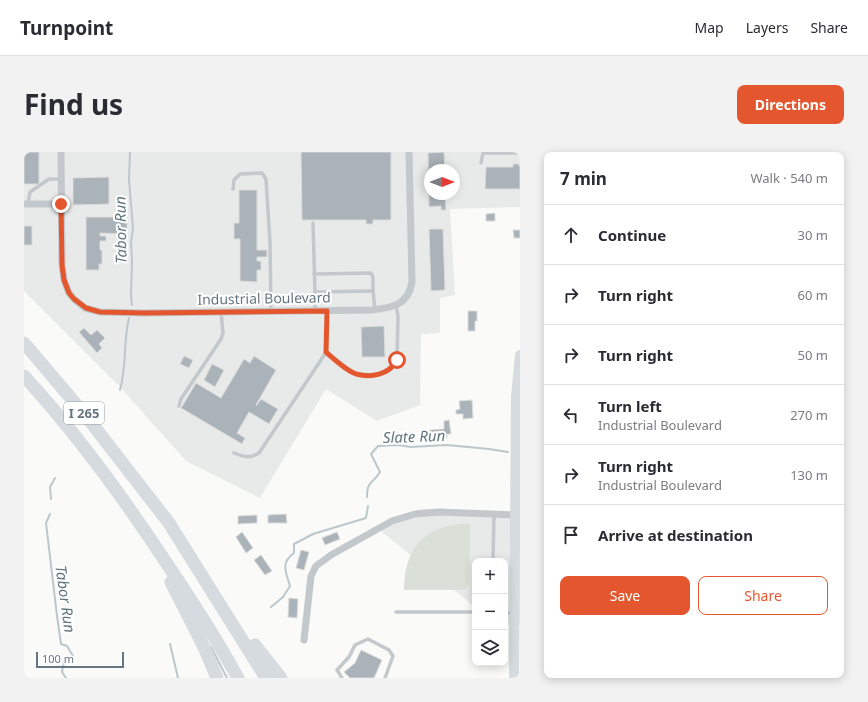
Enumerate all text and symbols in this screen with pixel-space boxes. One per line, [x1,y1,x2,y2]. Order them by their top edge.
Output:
text: Turnpoint [20,15,113,41]
text: Map [695,18,724,37]
text: Layers [746,18,788,37]
text: Share [810,18,848,37]
text: Find us [24,85,123,123]
button: Directions [737,85,844,124]
north arrow [424,164,460,200]
text: 7 min [560,167,607,190]
text: Walk · 540 m [750,169,828,187]
route end [52,195,70,213]
water label: Tabor Run [109,196,131,264]
icon: ahead [560,224,582,246]
text: Continue [598,225,666,245]
text: 30 m [798,226,828,244]
icon: right [560,284,582,306]
text: Turn right [598,285,673,305]
text: 60 m [798,286,828,304]
street label: Industrial Boulevard [197,287,331,309]
icon: right [560,344,582,366]
text: Turn right [598,345,673,365]
text: 50 m [798,346,828,364]
route start [388,351,406,369]
text: Turn left [598,396,662,416]
road number: I 265 [64,402,104,424]
icon: left [560,404,582,426]
text: 270 m [790,406,828,424]
text: Industrial Boulevard [598,416,722,434]
water label: Slate Run [383,425,445,447]
text: Turn right [598,456,673,476]
icon: right [560,464,582,486]
text: 130 m [790,466,828,484]
text: Industrial Boulevard [598,476,722,494]
icon: arrive [560,524,582,546]
text: Arrive at destination [598,525,753,545]
map controls [472,558,508,666]
button: + [472,558,508,594]
water label: Tabor Run [51,564,81,634]
button: Save [560,576,690,615]
button: Share [698,576,828,615]
button: − [472,594,508,630]
button: layers [472,630,508,666]
scale bar [36,650,124,669]
text: 100 m [42,651,74,666]

